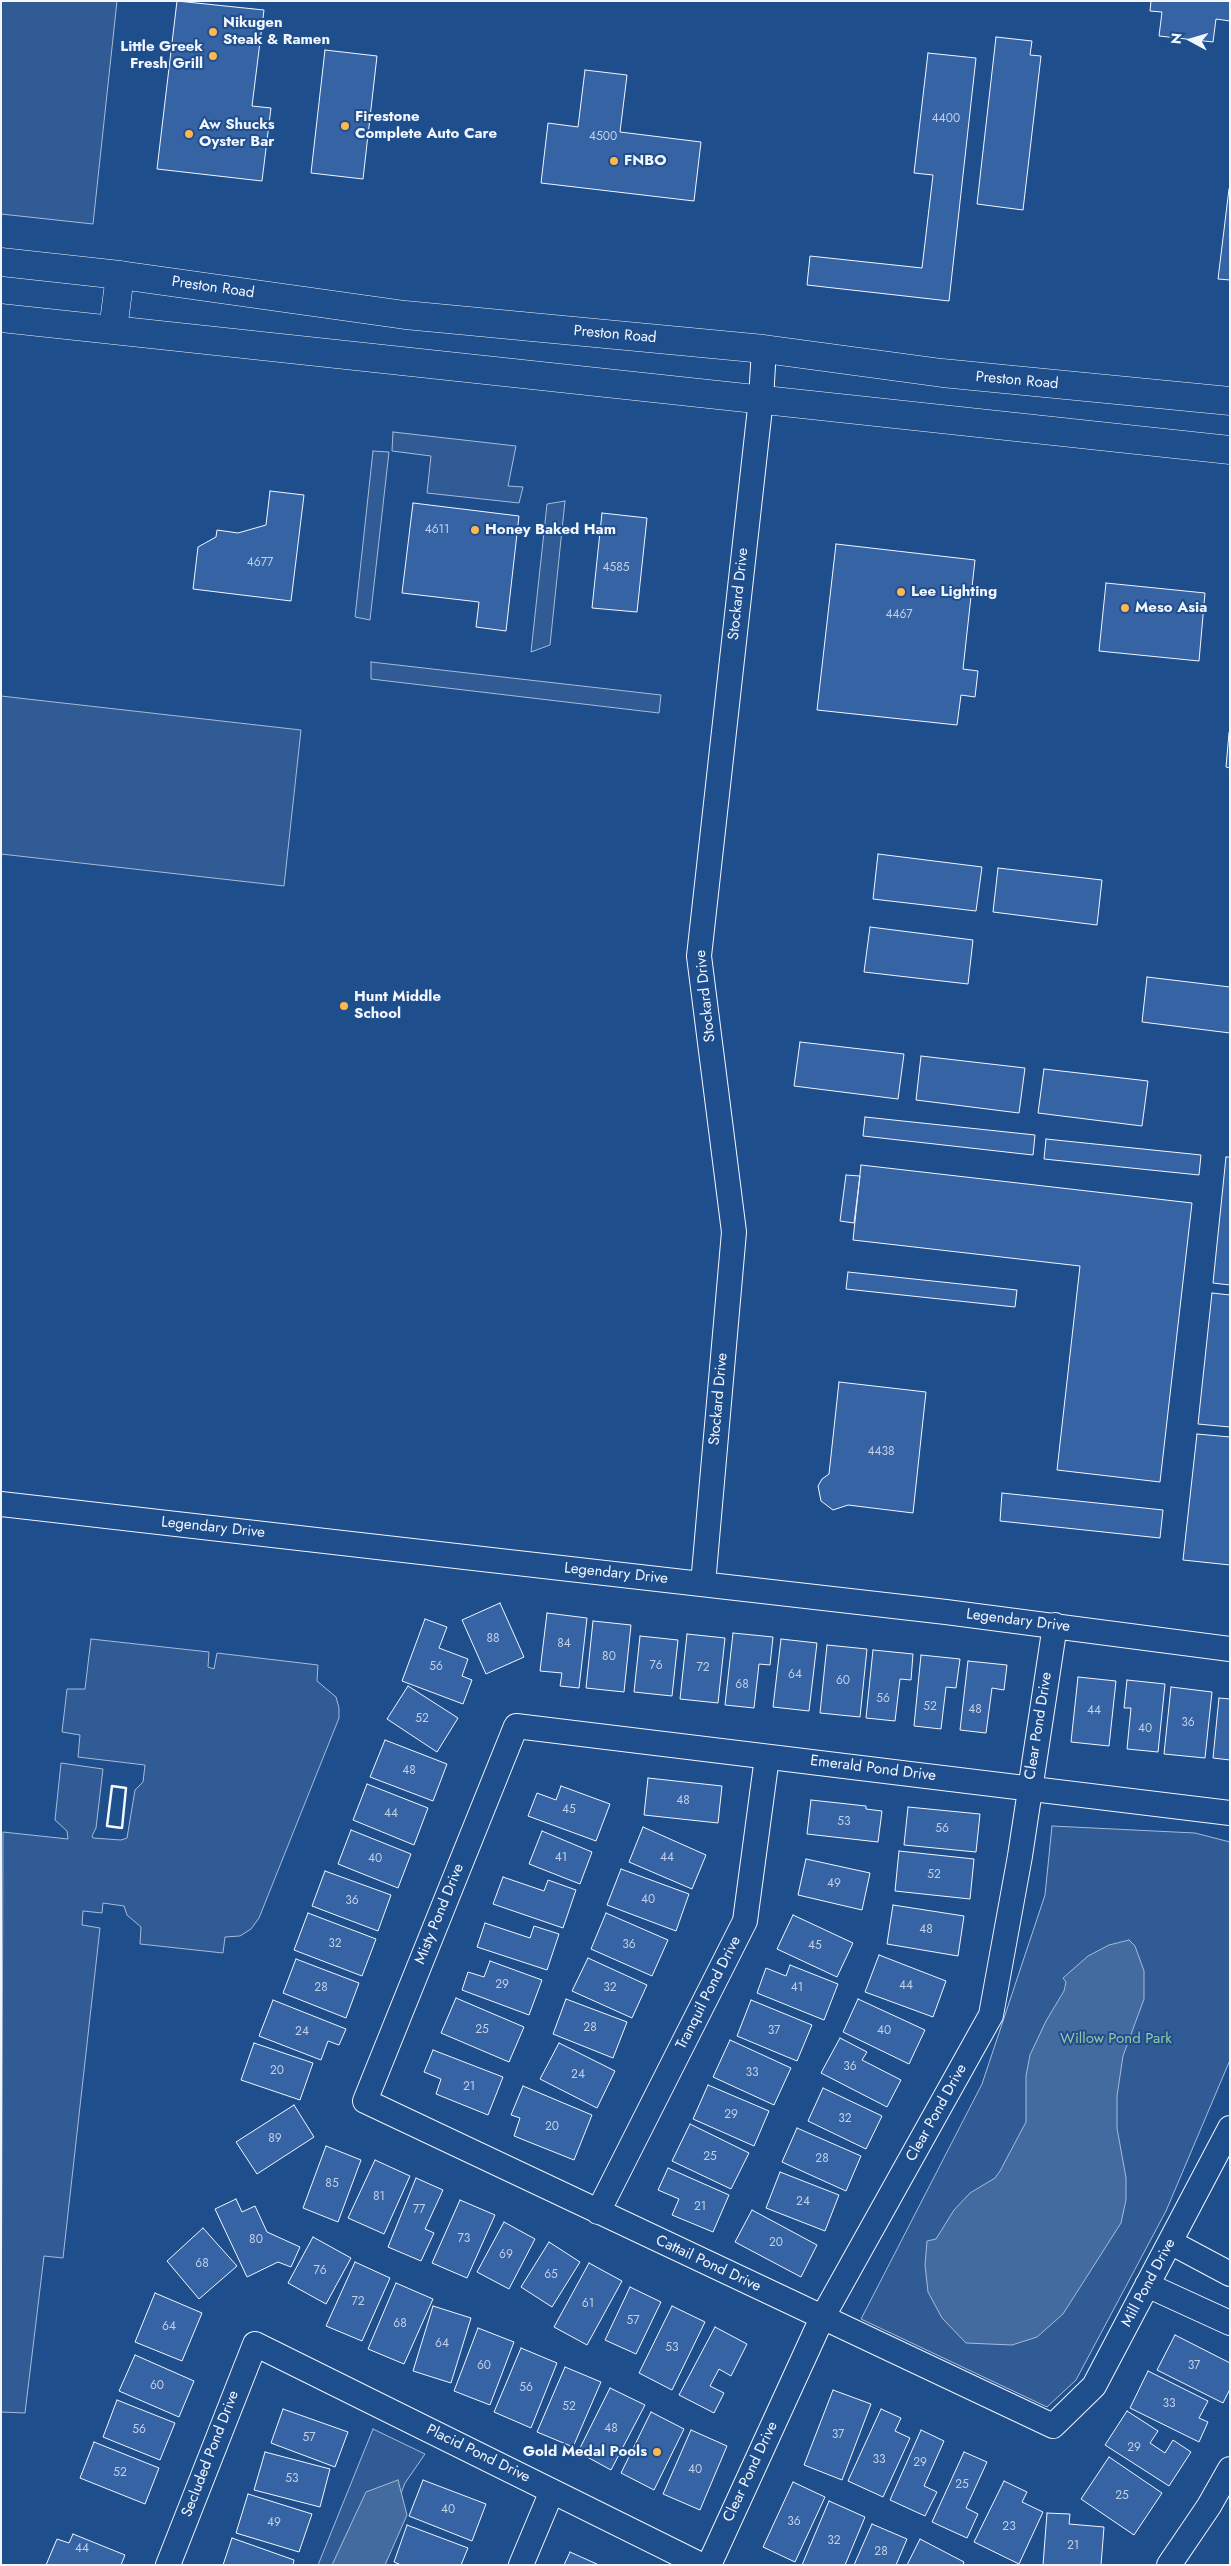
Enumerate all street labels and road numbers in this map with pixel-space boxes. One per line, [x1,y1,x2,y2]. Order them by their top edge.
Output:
street label: Preston Road [171,273,255,303]
street label: Preston Road [573,322,657,348]
street label: Preston Road [975,368,1059,394]
street label: Stockard Drive [725,547,753,641]
street label: Stockard Drive [692,949,720,1043]
street label: Stockard Drive [706,1352,732,1446]
street label: Legendary Drive [160,1514,266,1542]
street label: Legendary Drive [563,1560,669,1588]
street label: Legendary Drive [965,1606,1071,1636]
street label: Clear Pond Drive [1022,1671,1056,1781]
street label: Emerald Pond Drive [809,1752,937,1786]
street label: Misty Pond Drive [412,1861,468,1967]
street label: Tranquil Pond Drive [673,1933,745,2053]
street label: Clear Pond Drive [903,2061,971,2165]
street label: Cattail Pond Drive [653,2232,763,2296]
street label: Mill Pond Drive [1118,2236,1180,2330]
street label: Secluded Pond Drive [179,2388,243,2520]
street label: Clear Pond Drive [720,2419,782,2525]
street label: Placid Pond Drive [423,2421,533,2487]

